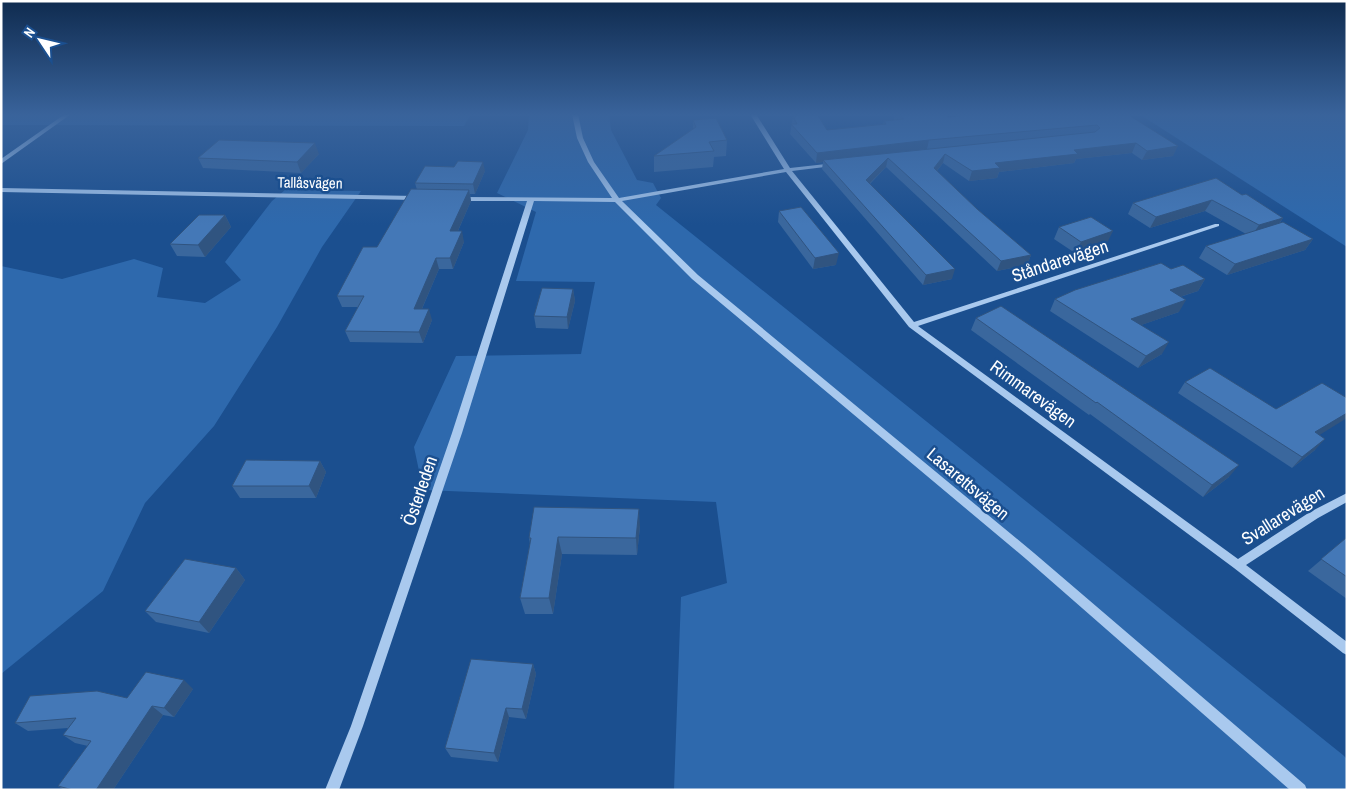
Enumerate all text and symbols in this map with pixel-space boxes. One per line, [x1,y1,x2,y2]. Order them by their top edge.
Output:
north arrow [15,15,65,65]
text: N [20,24,39,41]
street label: Tallåsvägen [277,171,343,194]
street label: Ståndarevägen [1008,233,1111,288]
street label: Rimmarevägen [985,354,1081,433]
street label: Lasarettsvägen [922,442,1015,526]
street label: Österleden [396,453,443,529]
street label: Svallarevägen [1236,480,1329,551]

